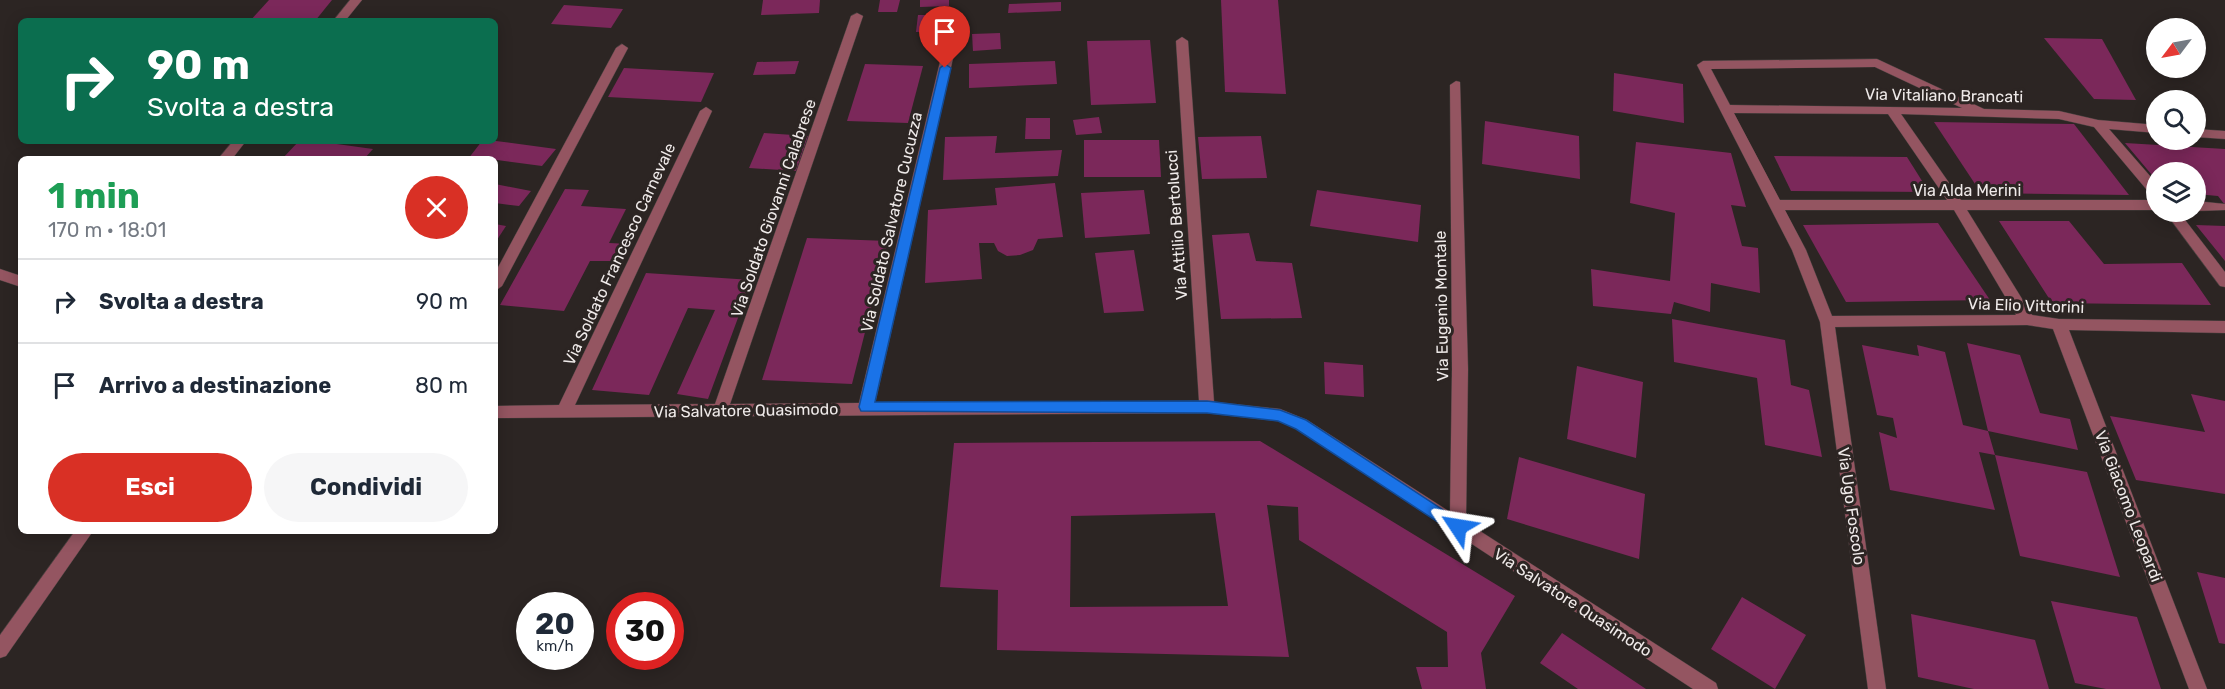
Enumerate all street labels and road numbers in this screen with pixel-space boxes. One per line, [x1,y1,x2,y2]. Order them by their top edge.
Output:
street label: Via Vitaliano Brancati [1865,85,2023,106]
street label: Via Soldato Giovanni Calabrese [727,96,820,320]
street label: Via Soldato Salvatore Cucuzza [857,110,926,334]
street label: Via Soldato Francesco Carnevale [559,140,680,369]
street label: Via Attilio Bertolucci [1162,149,1191,301]
street label: Via Alda Merini [1913,181,2021,200]
street label: Via Eugenio Montale [1431,230,1452,382]
street label: Via Elio Vittorini [1967,294,2085,317]
street label: Via Salvatore Quasimodo [653,399,839,422]
street label: Via Giacomo Leopardi [2091,428,2166,585]
street label: Via Ugo Foscolo [1834,446,1869,566]
street label: Via Salvatore Quasimodo [1490,544,1655,661]

